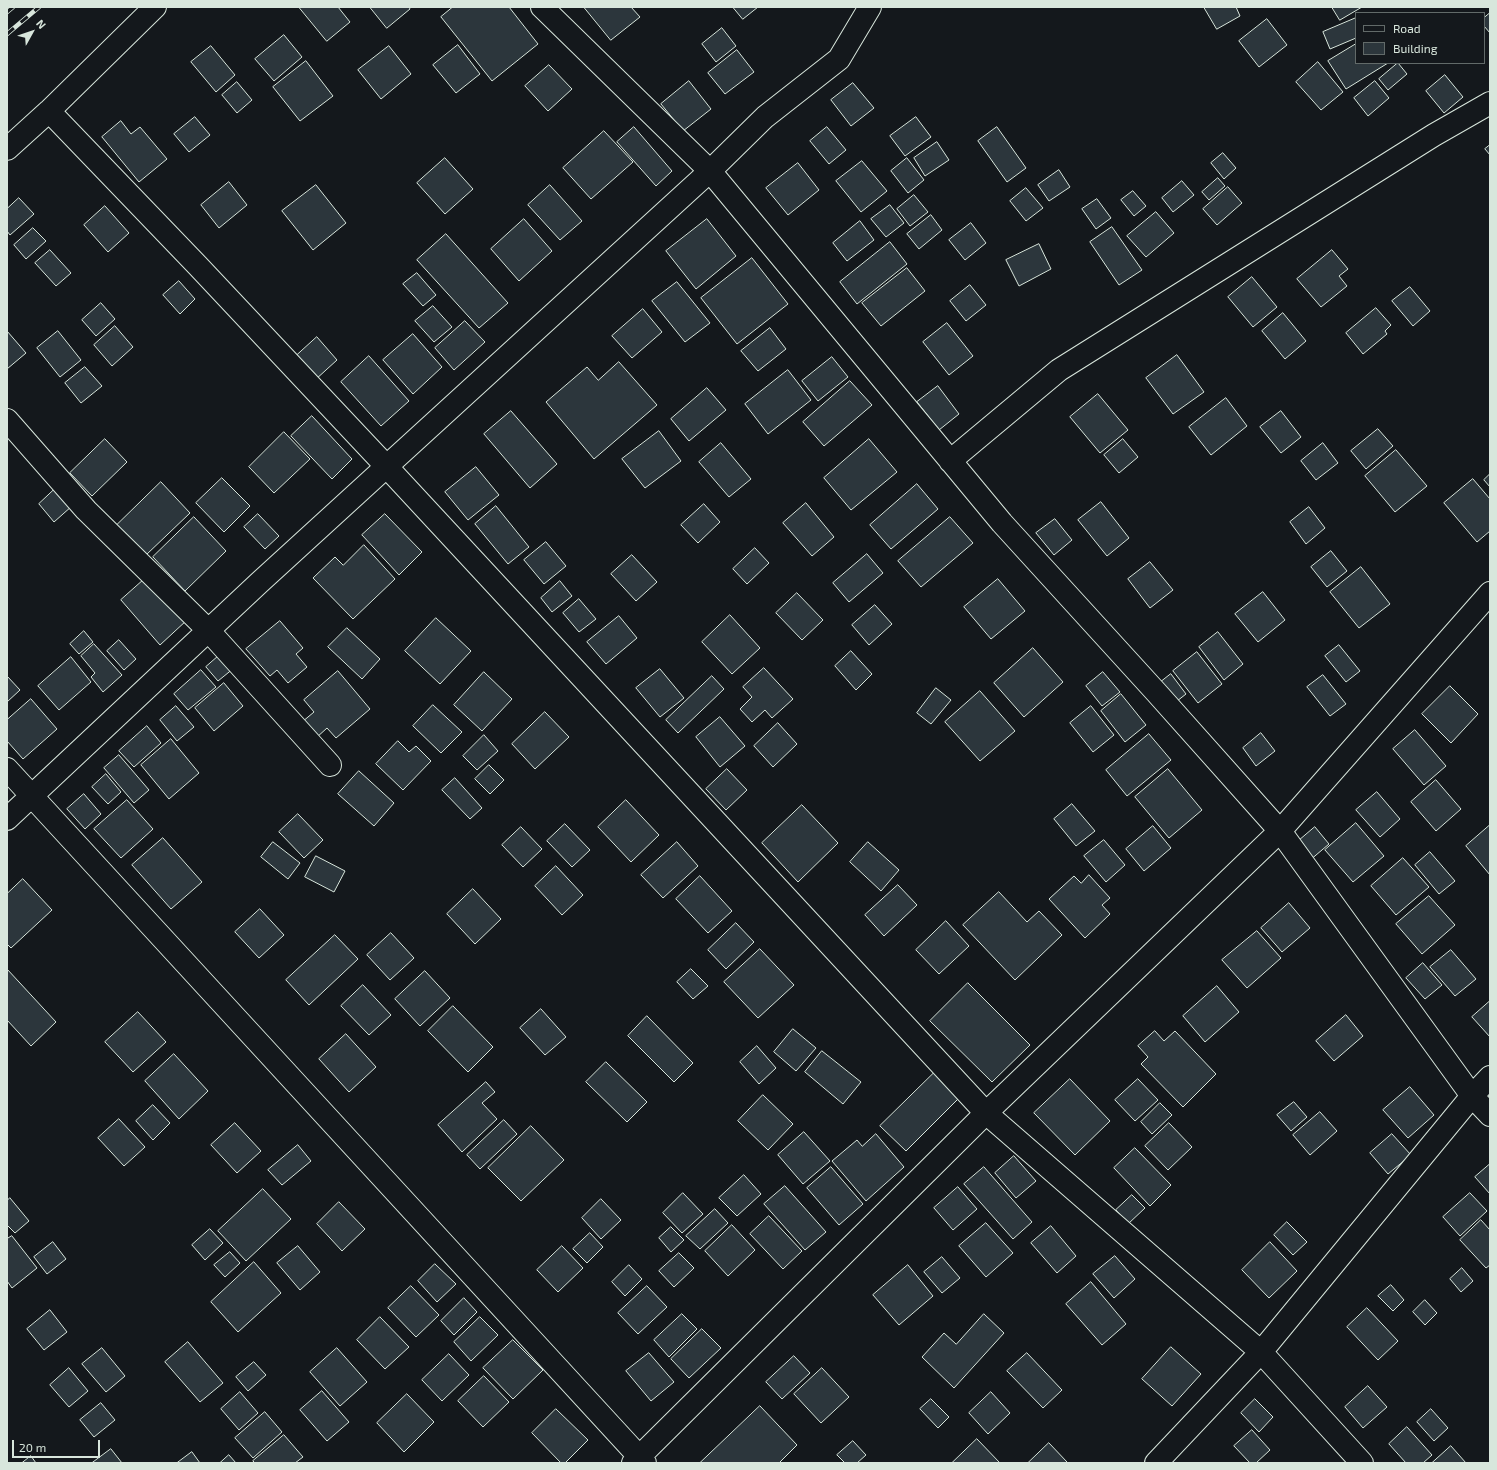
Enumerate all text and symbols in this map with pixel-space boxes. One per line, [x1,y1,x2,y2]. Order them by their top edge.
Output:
north arrow [12,12,52,52]
legend [1355,12,1485,64]
text: N [34,17,49,31]
text: Road [1393,21,1421,35]
text: Building [1393,41,1437,55]
scale bar [14,1432,102,1458]
text: 20 m [19,1440,46,1454]

